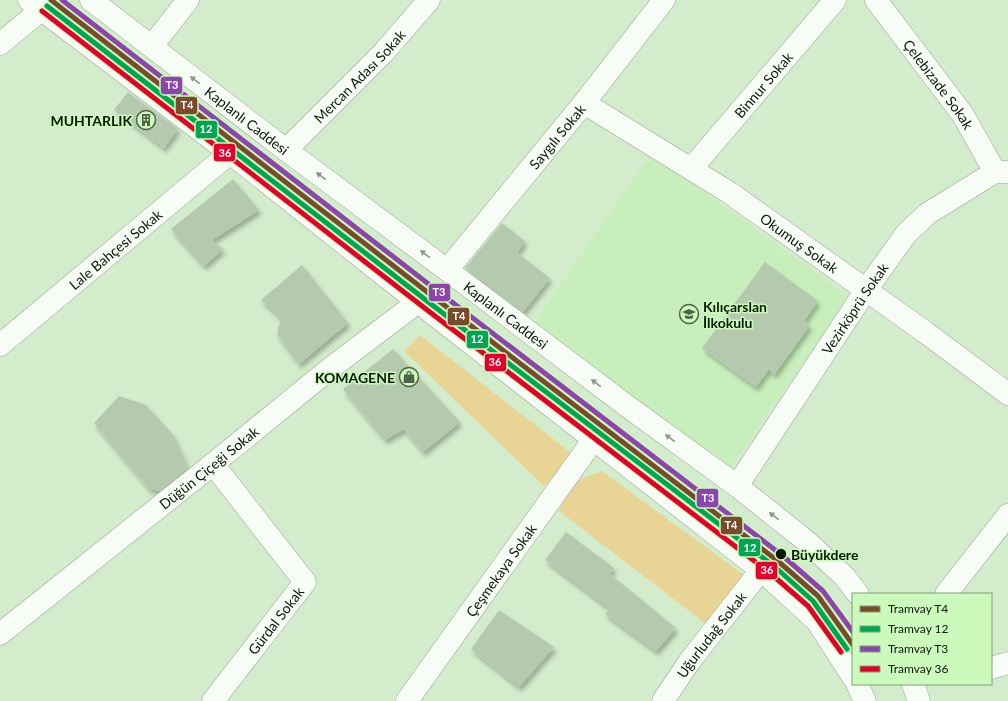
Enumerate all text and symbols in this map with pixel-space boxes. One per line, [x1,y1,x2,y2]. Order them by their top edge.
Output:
street label: Mercan Adası Sokak [310,25,409,126]
street label: Çelebizade Sokak [900,36,978,133]
street label: Binnur Sokak [730,48,796,121]
line badge: T3 [160,76,183,95]
one-way arrow [190,76,201,84]
text: T3 [166,78,178,91]
street label: Kaplanlı Caddesi [202,82,292,158]
line badge: T4 [175,96,198,115]
text: T4 [181,98,194,111]
street label: Saygılı Sokak [525,100,589,172]
building icon: MUHTARLIK [135,109,157,131]
place label: MUHTARLIK [50,112,132,129]
line badge: 12 [195,120,218,139]
text: 12 [200,122,212,135]
line badge: 36 [213,143,236,162]
text: 36 [219,146,232,159]
one-way arrow [315,172,326,180]
street label: Lale Bahçesi Sokak [65,205,166,293]
street label: Okumuş Sokak [757,209,843,277]
one-way arrow [419,249,430,258]
street label: Vezirköprü Sokak [818,259,892,357]
street label: Kaplanlı Caddesi [461,277,552,352]
line badge: T3 [428,283,451,302]
text: T3 [433,285,445,298]
place label: Kılıçarslan İlkokulu [703,298,767,331]
school or university icon: Kılıçarslan İlkokulu [678,303,700,325]
line badge: T4 [447,307,470,326]
text: T4 [453,309,466,322]
line badge: 12 [466,330,489,349]
text: 12 [471,332,483,345]
line badge: 36 [484,353,507,372]
text: 36 [489,355,502,368]
shop icon: KOMAGENE [398,366,420,388]
place label: KOMAGENE [315,369,395,386]
one-way arrow [590,378,601,387]
street label: Düğün Çiçeği Sokak [155,422,262,512]
one-way arrow [665,434,676,442]
line badge: T3 [696,488,719,508]
text: T3 [702,491,714,504]
one-way arrow [769,511,780,520]
line badge: T4 [720,516,743,535]
text: T4 [725,518,738,531]
street label: Çeşmekaya Sokak [462,520,540,620]
line badge: 12 [738,538,761,557]
text: 12 [744,541,756,554]
place label: Büyükdere [791,546,859,563]
marker: Büyükdere [774,547,788,561]
line badge: 36 [755,561,778,580]
text: 36 [761,563,774,576]
street label: Gürdal Sokak [244,582,307,658]
street label: Uğurludağ Sokak [673,588,750,681]
legend [852,593,992,685]
text: Tramvay T4 [888,601,948,616]
text: Tramvay 12 [888,621,949,636]
text: Tramvay T3 [888,641,948,656]
text: Tramvay 36 [888,661,949,676]

